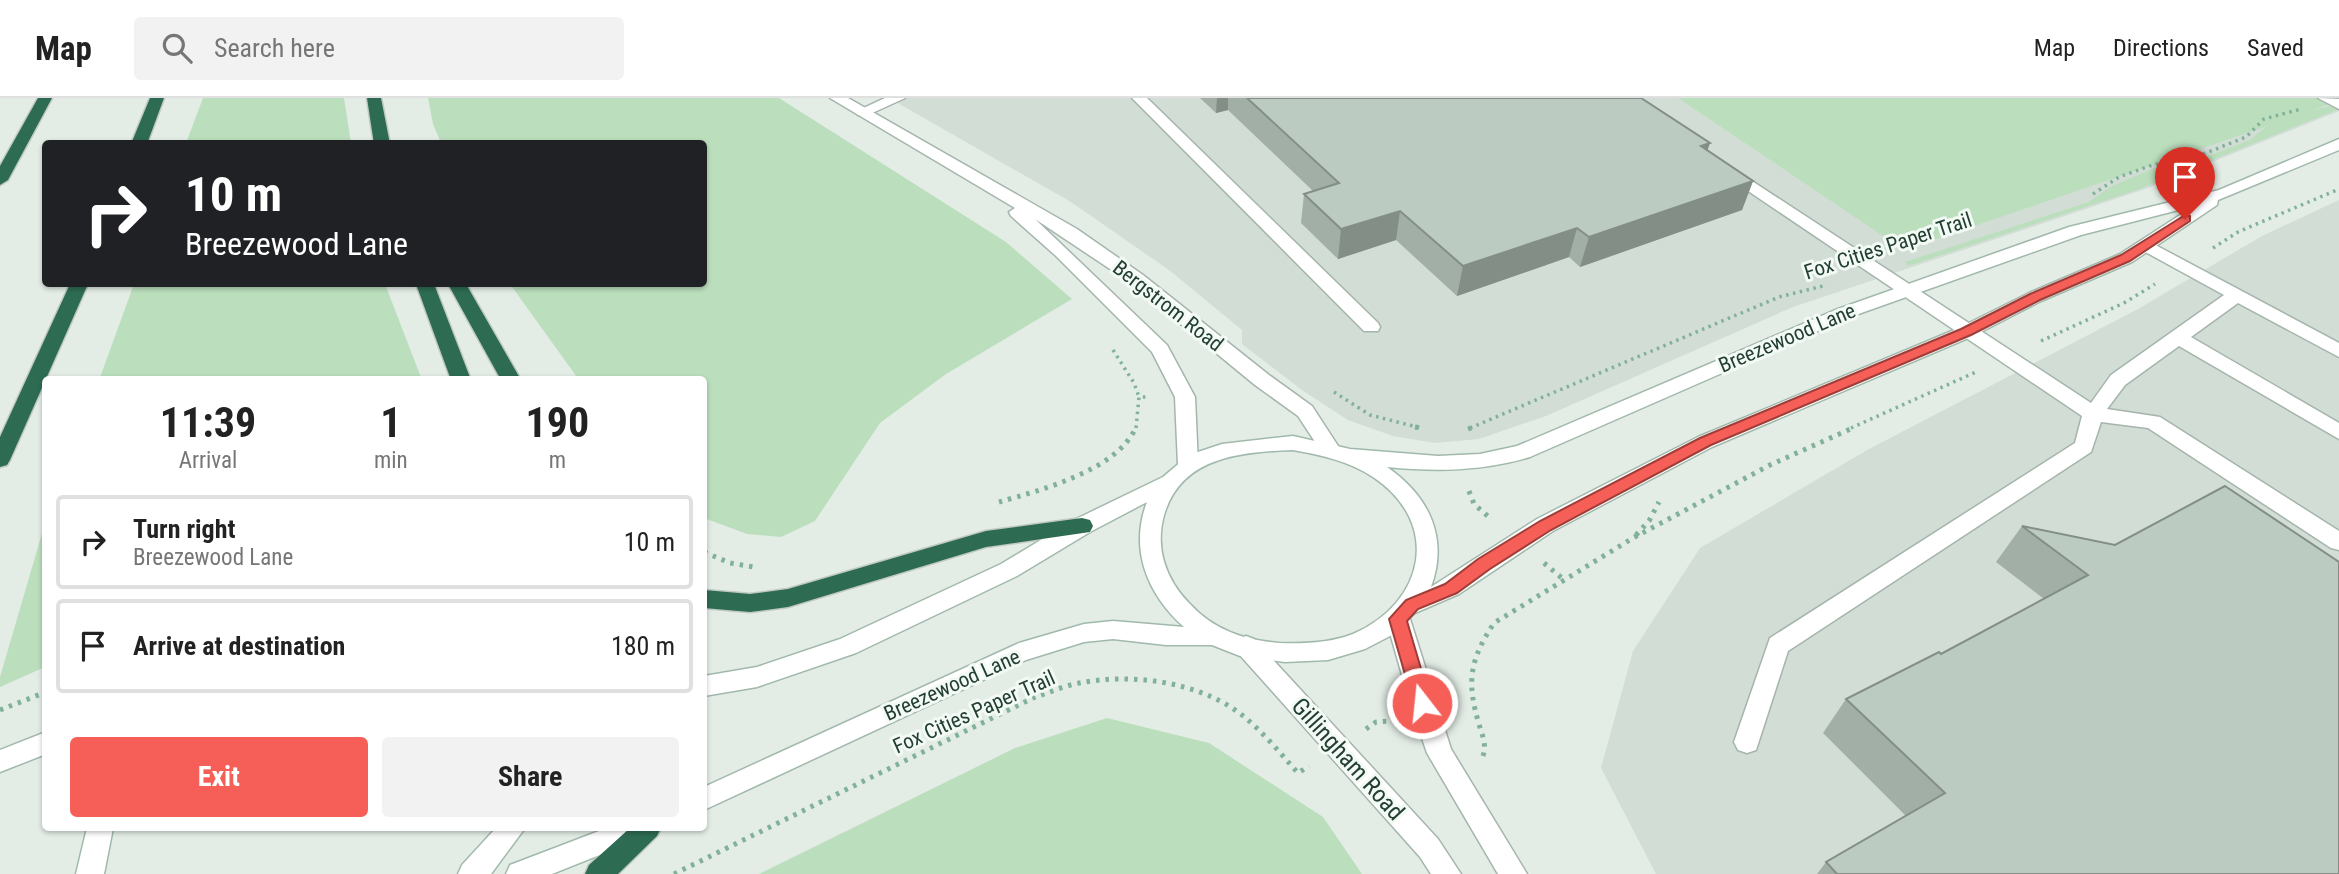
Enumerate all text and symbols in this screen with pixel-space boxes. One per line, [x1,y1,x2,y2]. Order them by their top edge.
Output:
search box [134,17,624,80]
text: Map [35,29,92,68]
icon: search [158,29,196,67]
text: Search here [214,33,335,63]
text: Map [2034,34,2075,62]
text: Directions [2113,34,2209,62]
text: Saved [2247,34,2304,62]
pin [2155,147,2215,219]
icon: arrive [2166,158,2204,196]
text: 10 m [185,166,282,223]
icon: right [70,168,161,259]
street label: Fox Cities Paper Trail [1801,208,1975,284]
text: Breezewood Lane [185,225,408,263]
street label: Bergstrom Road [1108,256,1228,356]
street label: Breezewood Lane [1715,298,1859,378]
text: 11:39 [160,398,256,447]
text: 1 [380,398,401,447]
text: 190 [525,398,589,447]
text: Arrival [179,447,237,474]
text: min [374,447,408,474]
text: m [549,447,566,474]
text: Turn right [133,514,235,544]
icon: right [74,523,112,561]
text: 10 m [624,527,675,557]
text: Breezewood Lane [133,544,293,571]
icon: arrive [74,627,112,665]
text: Arrive at destination [133,631,345,661]
text: 180 m [611,631,675,661]
street label: Breezewood Lane [880,644,1024,726]
street label: Fox Cities Paper Trail [889,666,1059,758]
position arrow [1385,666,1459,740]
street label: Gillingham Road [1286,692,1410,826]
button: Exit [70,737,368,817]
button: Share [382,737,679,817]

